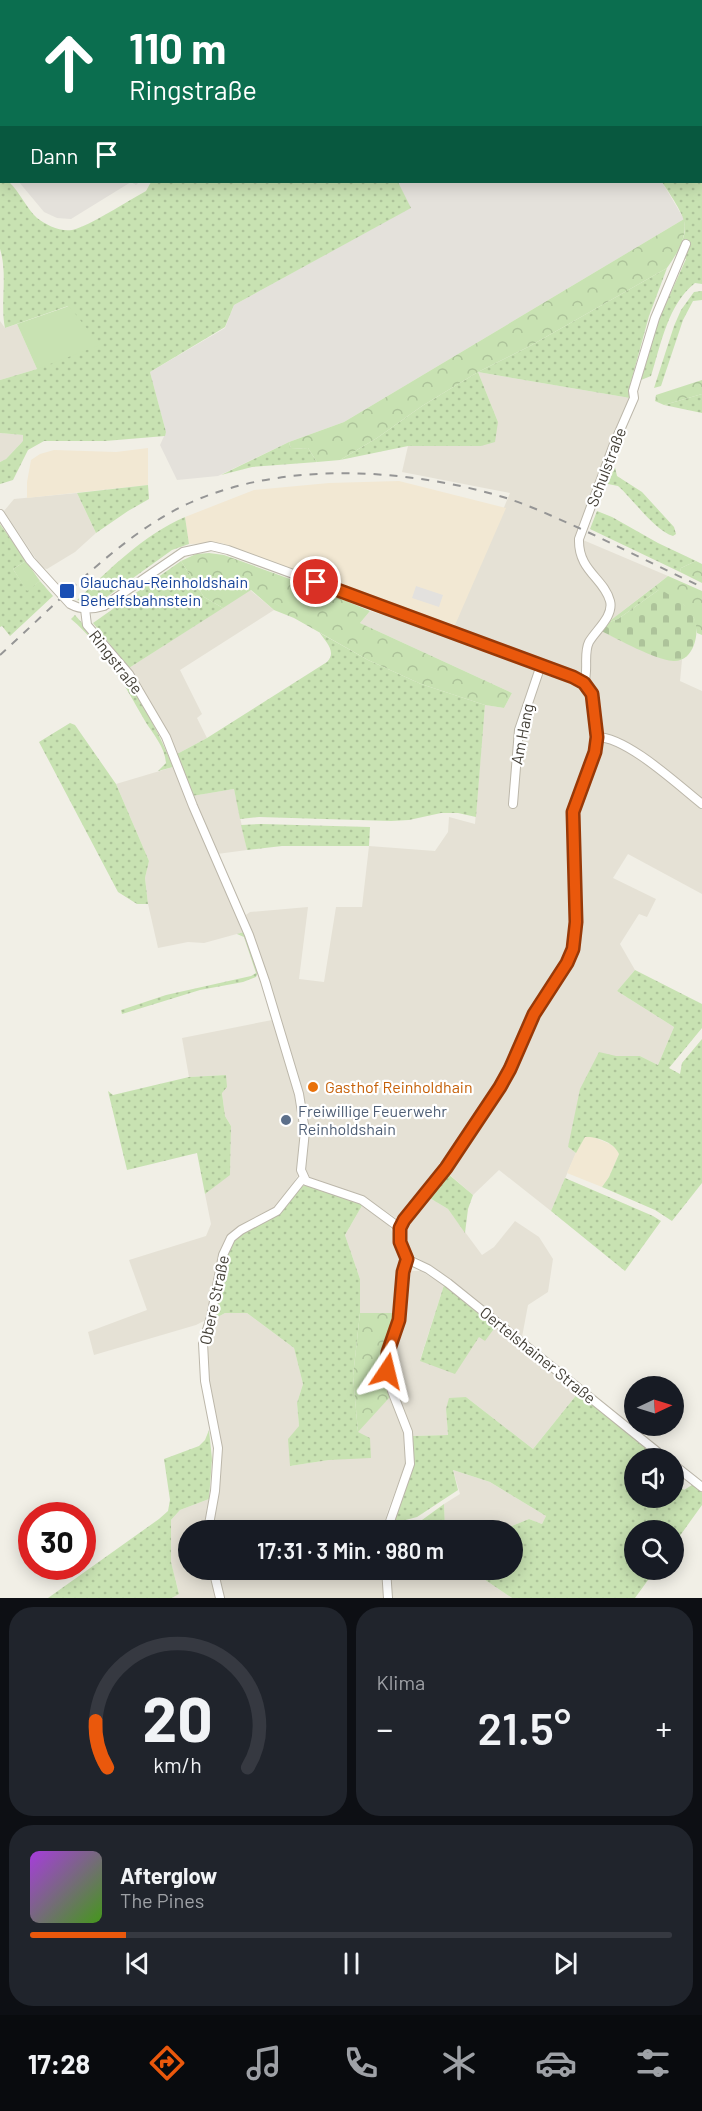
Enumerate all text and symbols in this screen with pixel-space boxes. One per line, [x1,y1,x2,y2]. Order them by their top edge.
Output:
text: 110 m [129,22,226,72]
icon: ahead [30,24,108,102]
text: Ringstraße [129,73,257,105]
icon: arrive [90,138,123,171]
text: Dann [30,142,78,168]
street label: Schulstraße [582,424,629,509]
pin [290,556,341,607]
icon: arrive [299,565,332,598]
place label: Glauchau-Reinholdshain Behelfsbahnstein [80,572,248,609]
marker: Glauchau-Reinholdshain Behelfsbahnstein [58,582,76,600]
street label: Ringstraße [86,626,147,697]
street label: Am Hang [506,702,537,766]
place label: Gasthof Reinholdhain [325,1077,473,1096]
marker: Gasthof Reinholdhain [306,1080,320,1094]
place label: Freiwillige Feuerwehr Reinholdshain [298,1101,447,1138]
marker: Freiwillige Feuerwehr Reinholdshain [279,1113,293,1127]
street label: Obere Straße [195,1253,232,1346]
street label: Oertelshainer Straße [477,1302,600,1407]
position arrow [355,1339,419,1403]
north arrow [624,1376,684,1436]
map controls [624,1376,684,1580]
button: sound [624,1448,684,1508]
speed limit sign: 30 [18,1502,96,1580]
button: search [624,1520,684,1580]
text: 17:31 · 3 Min. · 980 m [257,1537,444,1563]
text: Klima [377,1670,425,1694]
text: 20 [142,1680,213,1754]
text: 21.5° [478,1700,571,1754]
text: − [377,1708,393,1748]
text: + [655,1708,672,1748]
text: km/h [153,1753,202,1778]
text: Afterglow [120,1862,217,1888]
text: The Pines [120,1888,204,1912]
icon: previous [121,1947,154,1980]
icon: pause [335,1947,368,1980]
icon: next [549,1947,582,1980]
icon: directions [146,2042,188,2084]
icon: music [243,2042,285,2084]
icon: phone [340,2042,382,2084]
icon: climate [438,2042,480,2084]
icon: car [535,2042,577,2084]
icon: filters [632,2042,674,2084]
text: 17:28 [28,2047,90,2079]

